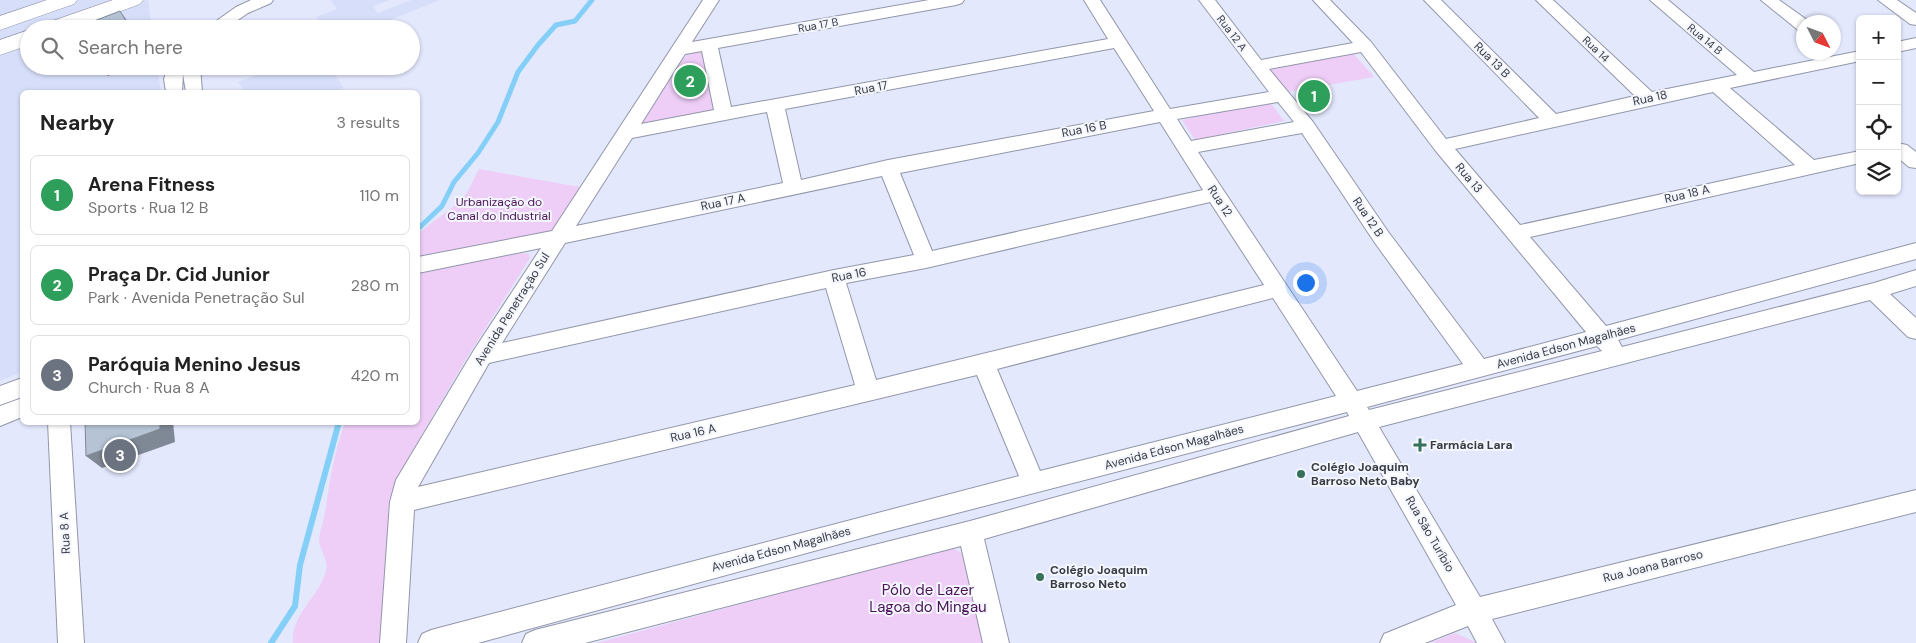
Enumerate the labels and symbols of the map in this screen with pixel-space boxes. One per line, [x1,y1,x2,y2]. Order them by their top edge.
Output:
street label: Rua 12 A [1214,12,1250,54]
street label: Rua 17 B [797,15,840,35]
north arrow [1796,15,1841,60]
street label: Rua 14 B [1685,20,1726,58]
street label: Rua 14 [1580,33,1613,65]
street label: Rua 13 B [1470,38,1514,82]
pin: 2 [674,62,706,100]
street label: Rua 17 [853,77,889,99]
pin: 1 [1298,77,1330,115]
street label: Rua 18 [1631,87,1669,109]
street label: Rua 16 B [1060,117,1108,141]
street label: Rua 13 [1452,160,1486,196]
street label: Rua 18 A [1663,181,1711,207]
street label: Rua 12 [1204,182,1236,220]
street label: Rua 17 A [699,189,747,215]
park label: Urbanização do Canal do Industrial [447,194,551,224]
street label: Rua 12 B [1349,194,1387,240]
street label: Avenida Penetração Sul [471,250,553,368]
street label: Rua 16 [830,264,868,286]
your location [1293,270,1319,296]
street label: Avenida Edson Magalhães [1495,320,1637,372]
street label: Rua 16 A [669,420,717,446]
street label: Avenida Edson Magalhães [1103,421,1245,473]
pin: 3 [104,436,136,474]
place label: Farmácia Lara [1430,437,1513,453]
marker: Farmácia Lara [1414,439,1426,451]
place label: Colégio Joaquim Barroso Neto Baby [1311,459,1420,489]
marker: Colégio Joaquim Barroso Neto Baby [1295,468,1307,480]
street label: Rua São Turíbio [1402,493,1458,575]
street label: Rua 8 A [56,511,74,554]
street label: Avenida Edson Magalhães [710,523,852,575]
street label: Rua Joana Barroso [1601,546,1705,586]
place label: Colégio Joaquim Barroso Neto [1050,562,1148,592]
marker: Colégio Joaquim Barroso Neto [1034,571,1046,583]
park label: Pólo de Lazer Lagoa do Mingau [869,580,987,617]

